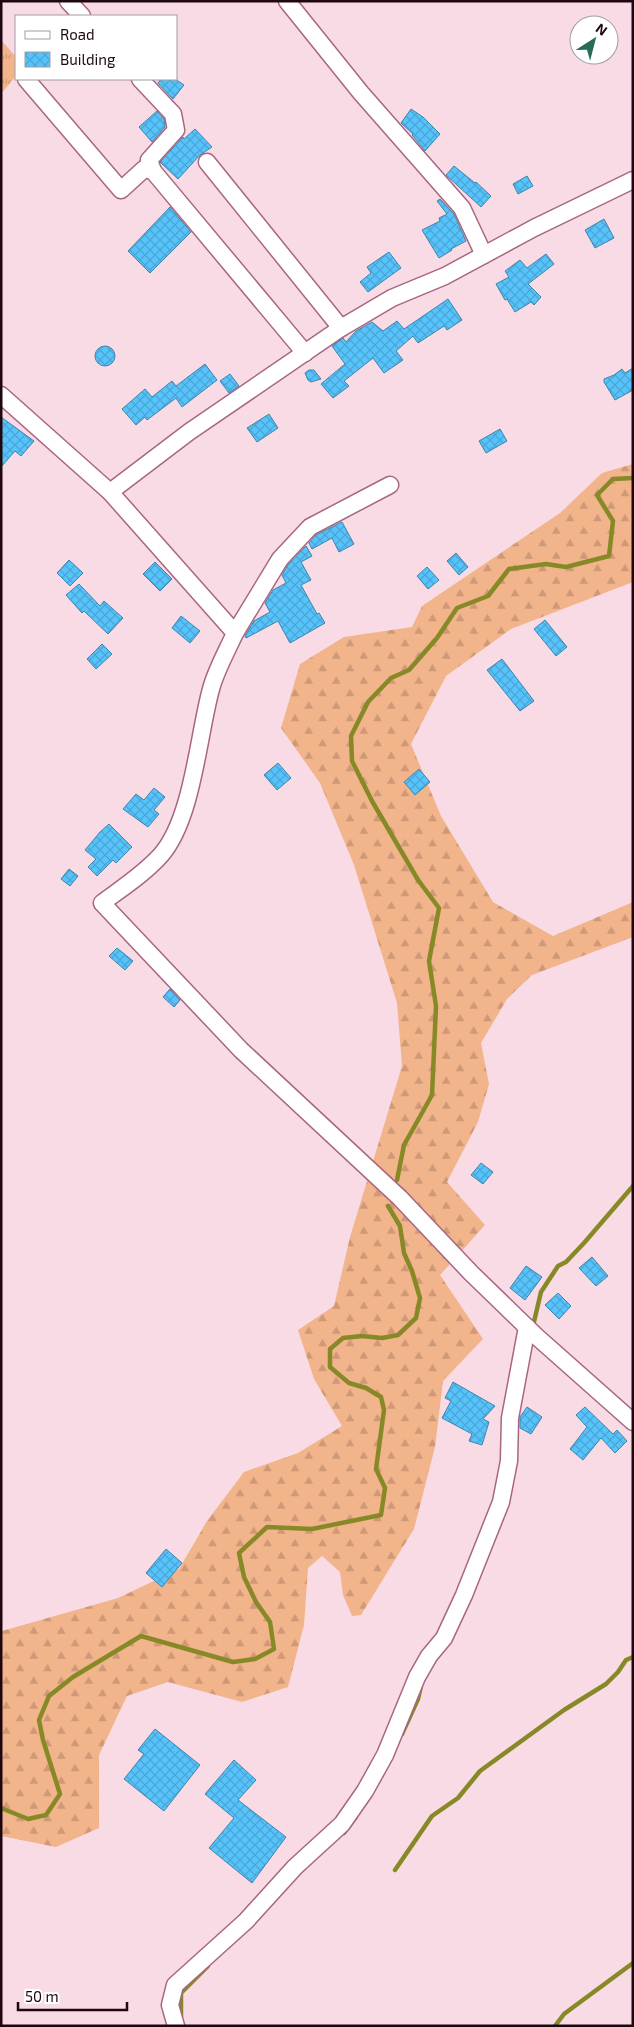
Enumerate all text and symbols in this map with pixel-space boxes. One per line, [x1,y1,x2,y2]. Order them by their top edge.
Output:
legend [15,15,178,80]
north arrow [569,15,619,65]
text: N [593,19,611,39]
text: Road [60,25,95,43]
text: Building [60,50,116,68]
scale bar [18,1980,126,2012]
text: 50 m [25,1987,59,2005]

